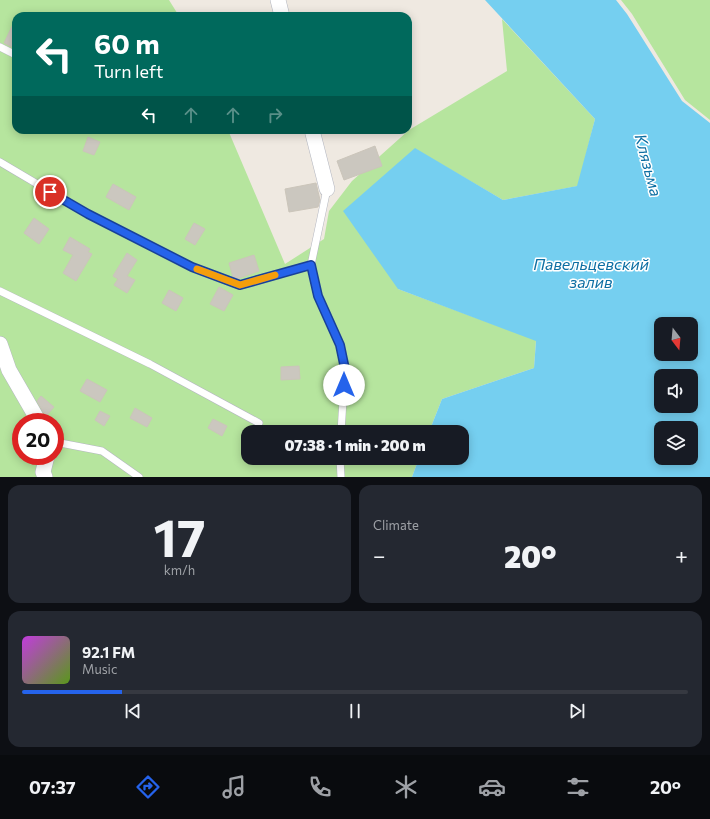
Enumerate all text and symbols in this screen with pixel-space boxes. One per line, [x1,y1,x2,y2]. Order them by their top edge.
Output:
text: 60 m [94,26,160,60]
icon: left [28,28,80,80]
text: Turn left [94,60,163,82]
icon: left [138,104,160,126]
icon: ahead [180,104,202,126]
icon: ahead [222,104,244,126]
icon: right [264,104,286,126]
water label: Клязьма [632,132,666,198]
pin [33,175,67,209]
icon: arrive [39,181,61,203]
water label: Павельцевский залив [533,254,649,291]
north arrow [654,317,698,361]
map controls [654,317,698,465]
position arrow [323,364,365,406]
button: sound [654,369,698,413]
speed limit sign: 20 [12,413,64,465]
button: layers [654,421,698,465]
text: 07:38 · 1 min · 200 m [284,436,426,454]
text: 17 [153,504,206,568]
text: Climate [373,517,419,533]
text: 20° [504,537,557,574]
text: − [373,542,386,569]
text: + [675,542,688,569]
text: km/h [164,562,195,578]
text: 92.1 FM [82,643,135,661]
text: Music [82,661,117,677]
icon: previous [122,700,144,722]
icon: pause [344,700,366,722]
icon: next [566,700,588,722]
icon: directions [134,773,162,801]
icon: music [220,773,248,801]
icon: phone [306,773,334,801]
icon: climate [392,773,420,801]
icon: car [478,773,506,801]
icon: filters [564,773,592,801]
text: 07:37 [29,776,76,798]
text: 20° [650,776,681,798]

